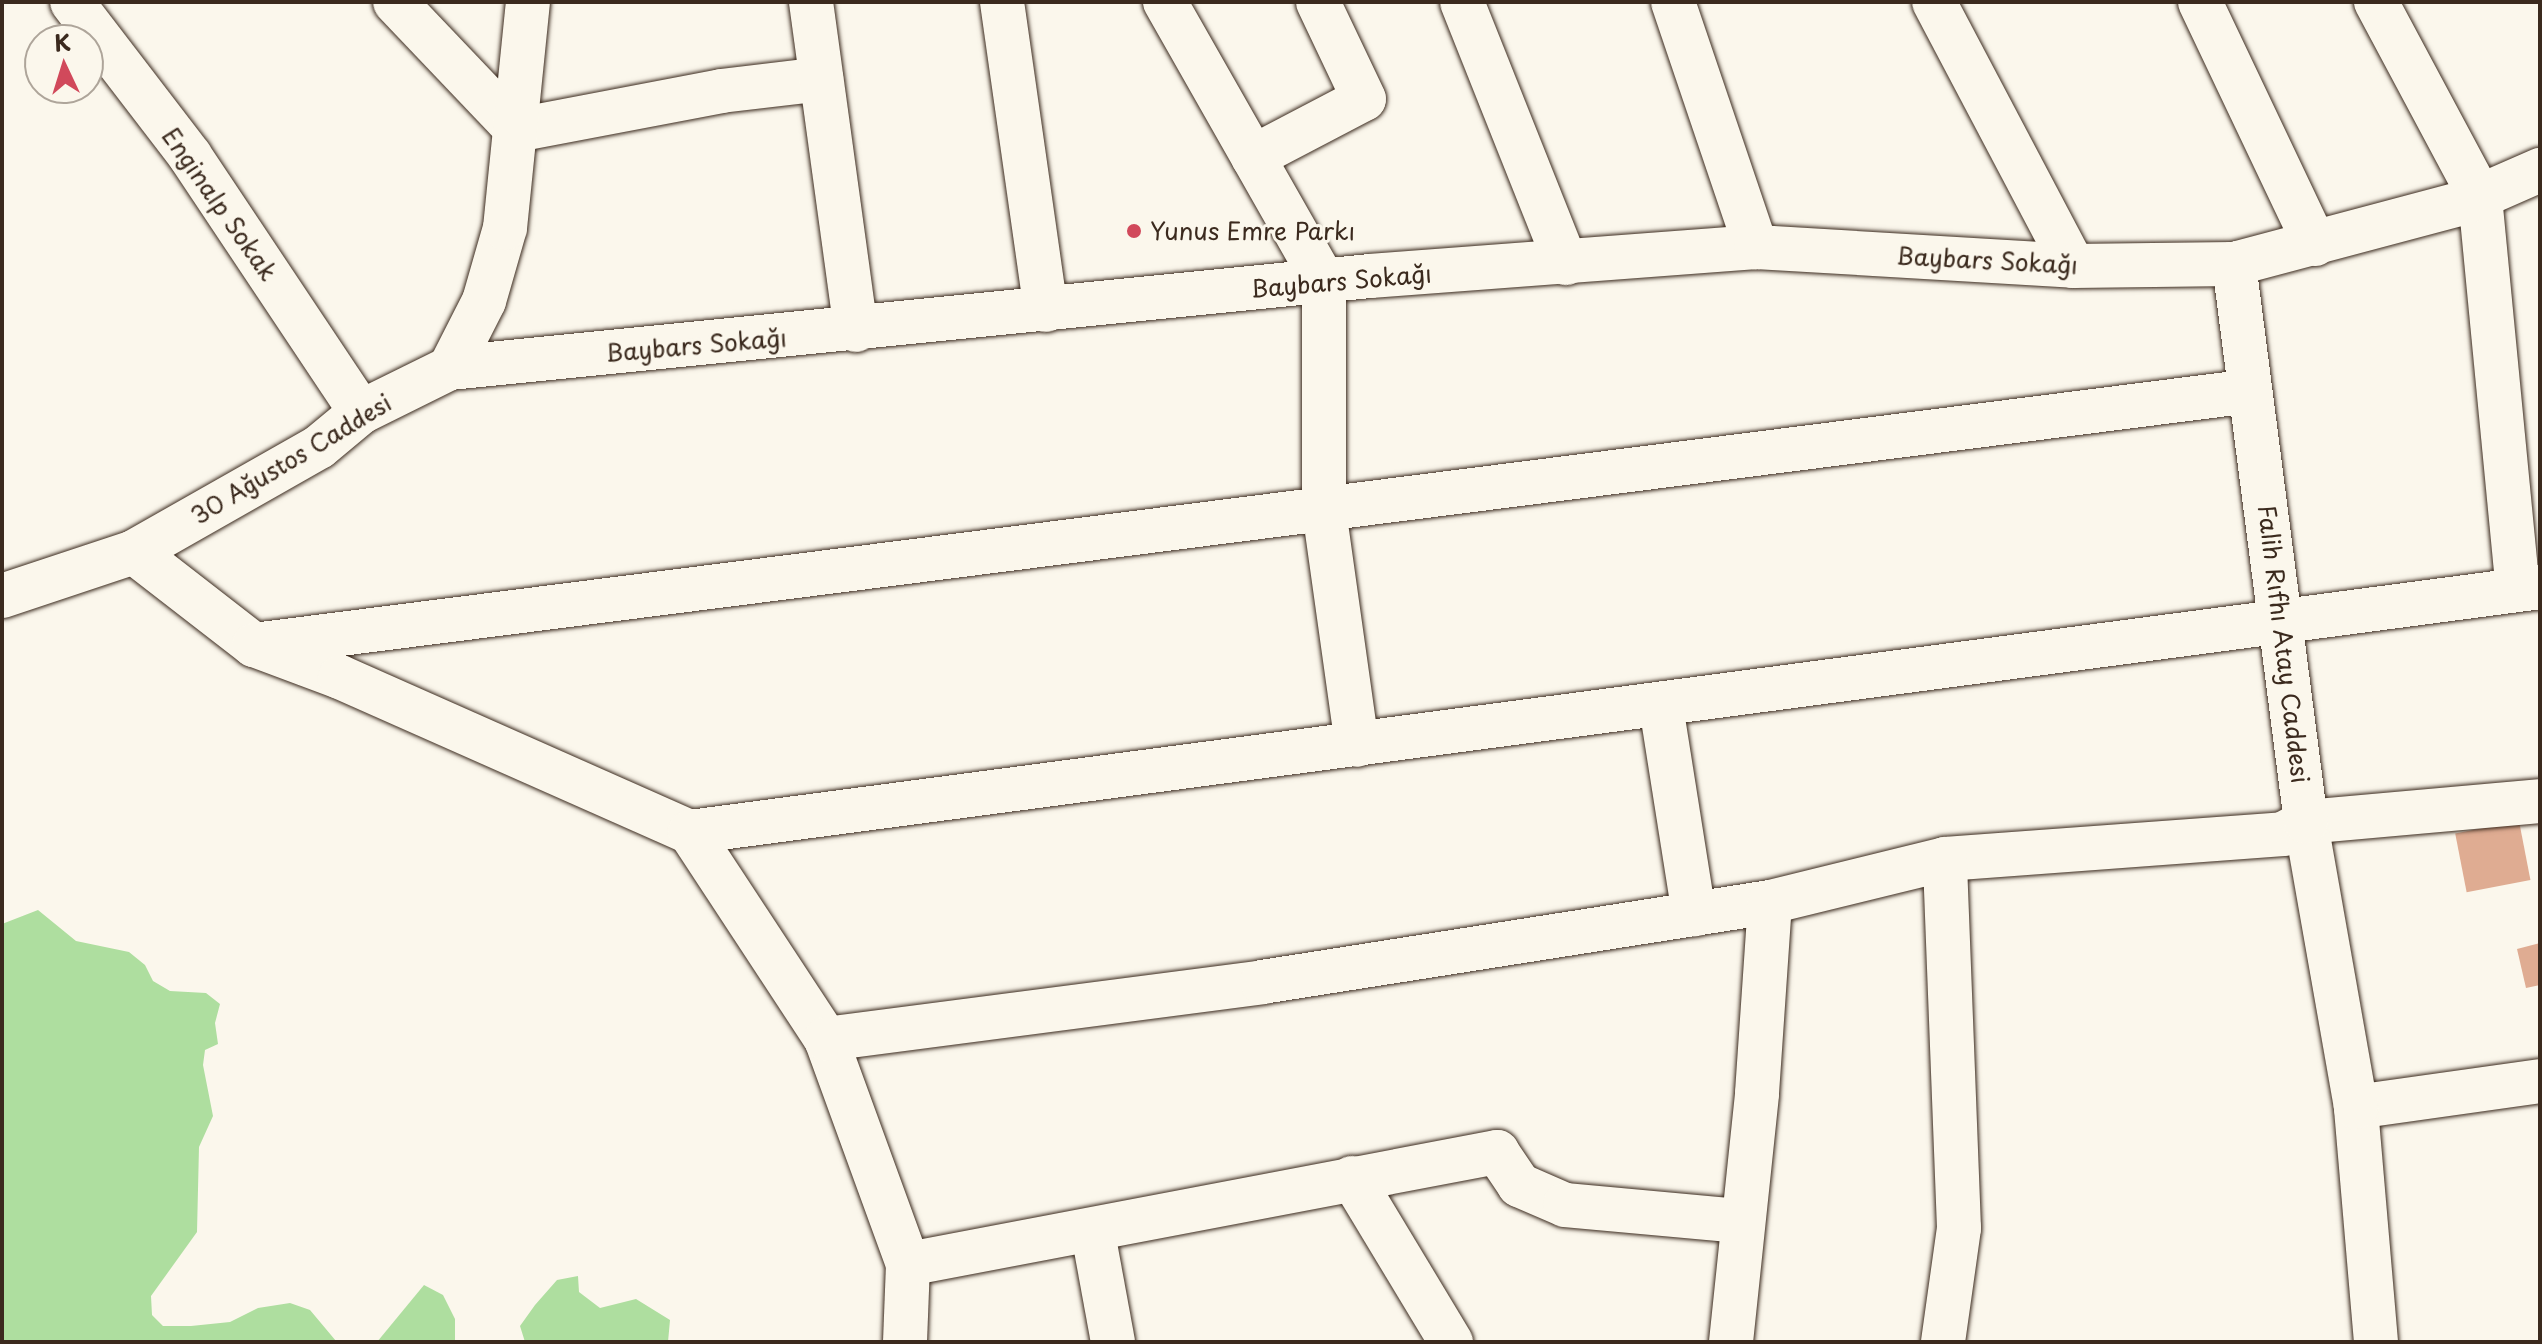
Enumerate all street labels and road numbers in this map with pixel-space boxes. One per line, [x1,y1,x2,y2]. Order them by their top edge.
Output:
street label: Enginalp Sokak [156,122,284,286]
street label: Baybars Sokağı [1896,241,2078,279]
street label: Baybars Sokağı [1249,259,1433,303]
street label: Baybars Sokağı [604,323,788,367]
street label: 30 Ağustos Caddesi [186,388,396,530]
street label: Falih Rıfhı Atay Caddesi [2253,503,2315,785]

